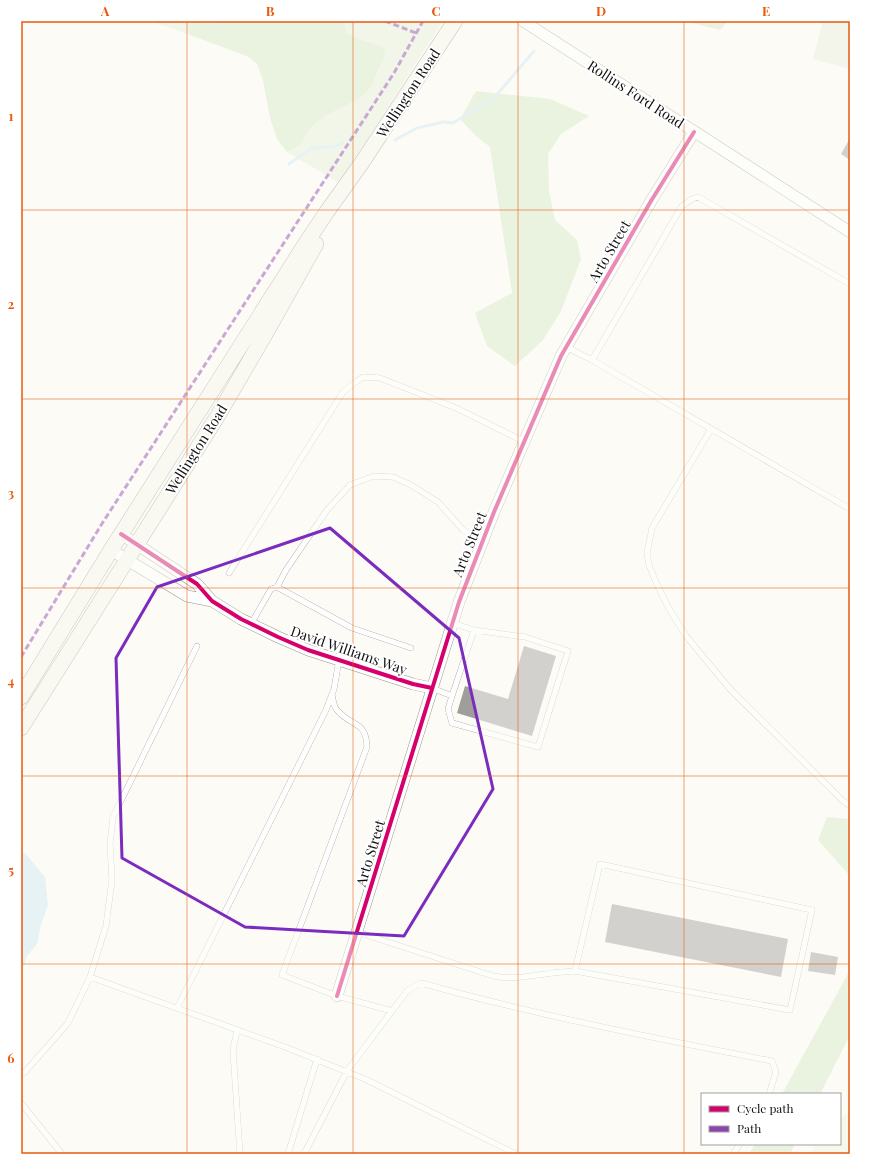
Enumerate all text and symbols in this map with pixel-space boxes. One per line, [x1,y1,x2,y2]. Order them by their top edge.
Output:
text: A [100,2,110,19]
text: B [266,2,275,19]
text: C [431,2,441,19]
text: D [596,2,606,19]
text: E [762,2,770,19]
street label: Wellington Road [371,45,444,142]
street label: Rollins Ford Road [584,56,688,132]
text: 1 [9,107,14,124]
street label: Arto Street [583,216,635,286]
text: 2 [8,295,15,312]
street label: Wellington Road [160,400,231,498]
text: 3 [8,484,14,501]
street label: Arto Street [447,508,491,580]
street label: David Williams Way [288,621,410,679]
text: 4 [8,672,15,689]
street label: Arto Street [351,816,389,890]
text: 5 [8,861,14,878]
text: 6 [7,1049,15,1066]
legend [701,1093,841,1145]
text: Cycle path [737,1100,794,1116]
text: Path [737,1120,761,1136]

